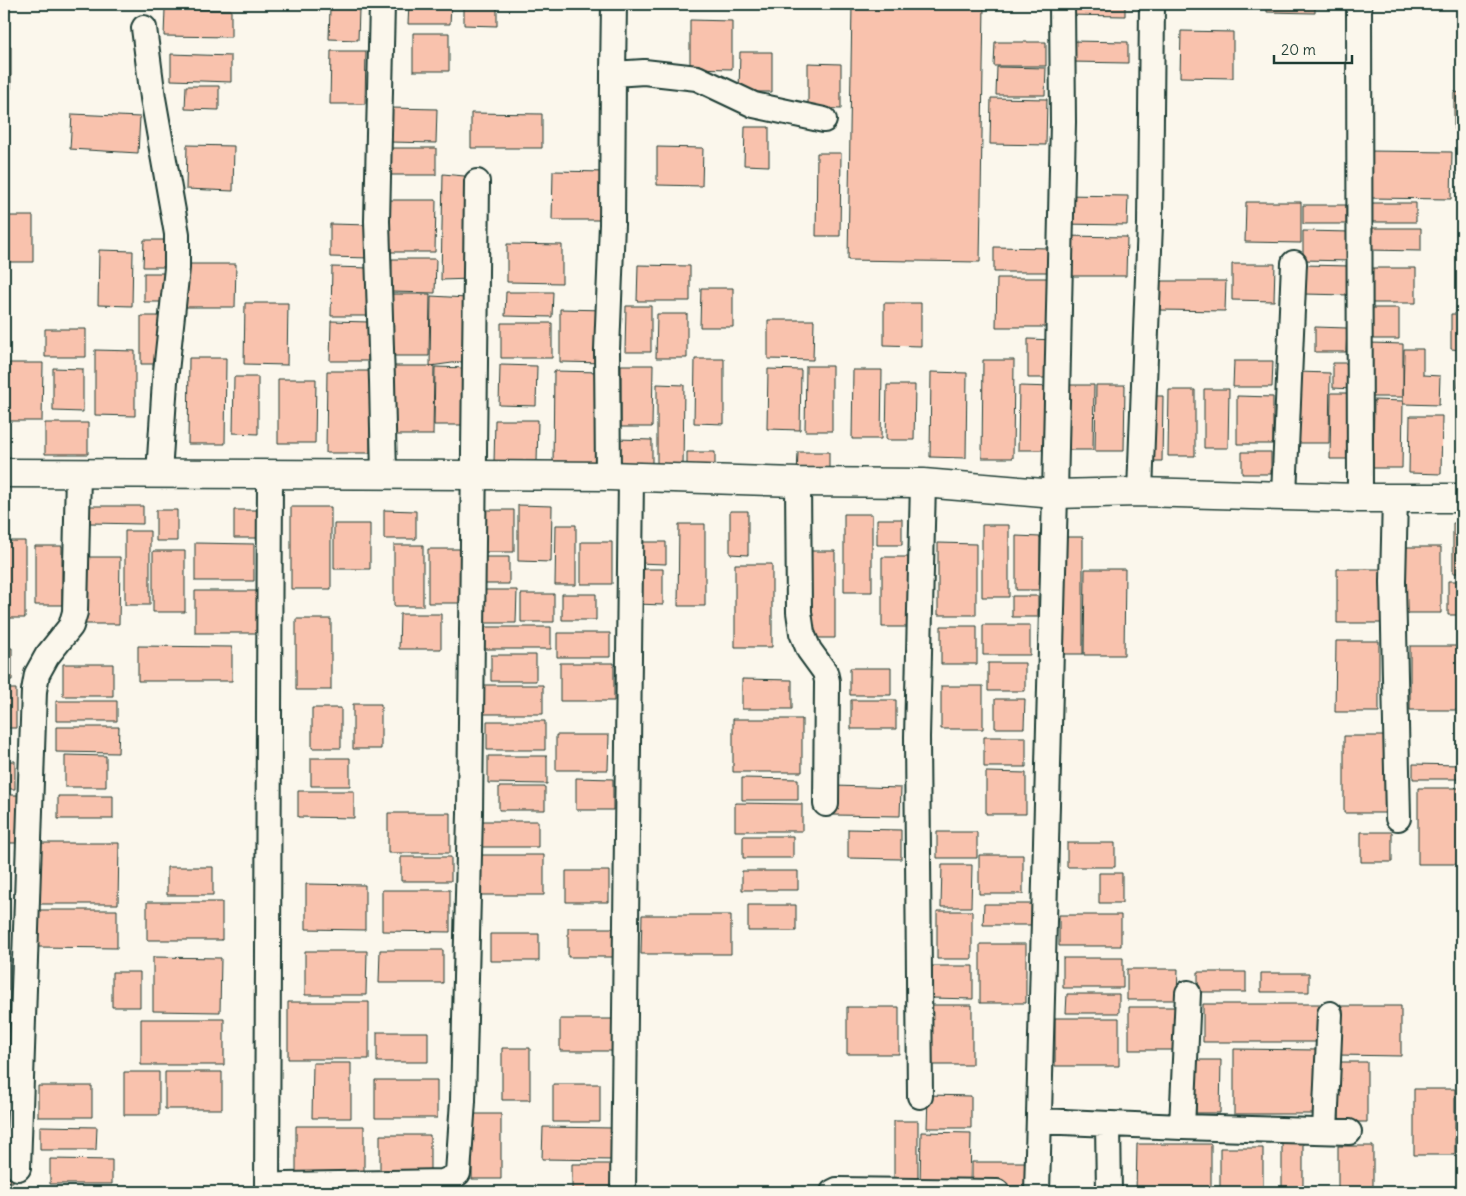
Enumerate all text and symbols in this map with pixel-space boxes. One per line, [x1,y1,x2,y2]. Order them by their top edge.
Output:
scale bar [1274,32,1351,64]
text: 20 m [1281,40,1316,59]

